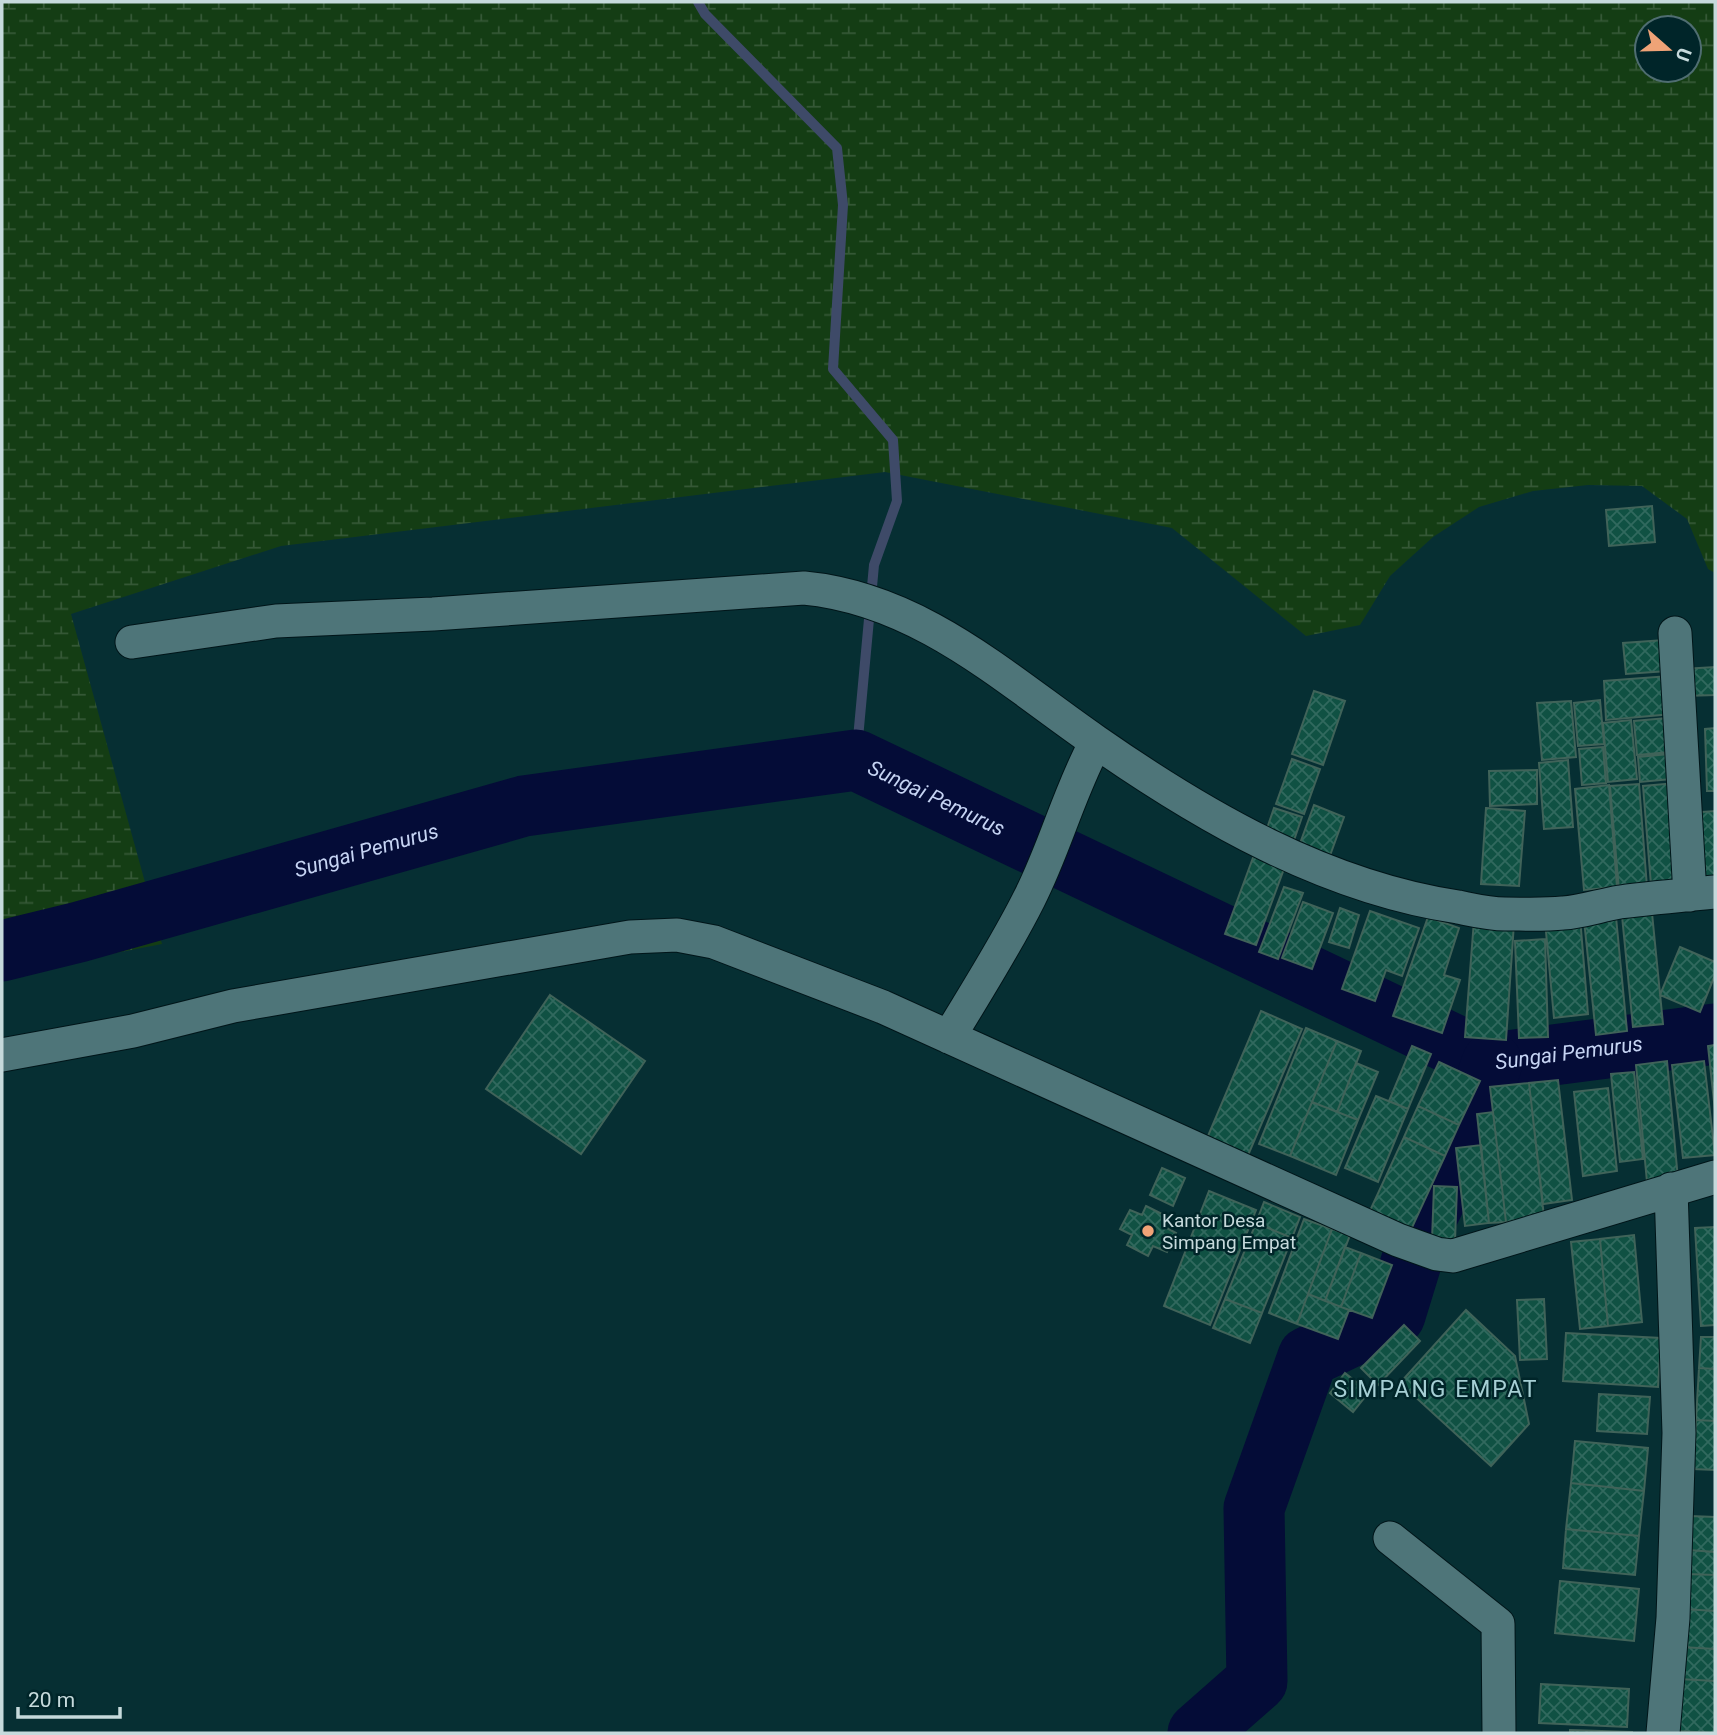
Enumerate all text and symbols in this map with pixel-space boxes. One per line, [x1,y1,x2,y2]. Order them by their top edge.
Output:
north arrow [1633,14,1703,84]
text: U [1671,45,1696,64]
water label: Sungai Pemurus [864,756,1009,841]
water label: Sungai Pemurus [292,819,441,882]
water label: Sungai Pemurus [1494,1032,1644,1074]
place label: Kantor Desa Simpang Empat [1162,1209,1296,1254]
marker: Kantor Desa Simpang Empat [1140,1223,1156,1239]
district label: SIMPANG EMPAT [1333,1376,1539,1403]
scale bar [18,1676,119,1720]
text: 20 m [28,1688,75,1712]

